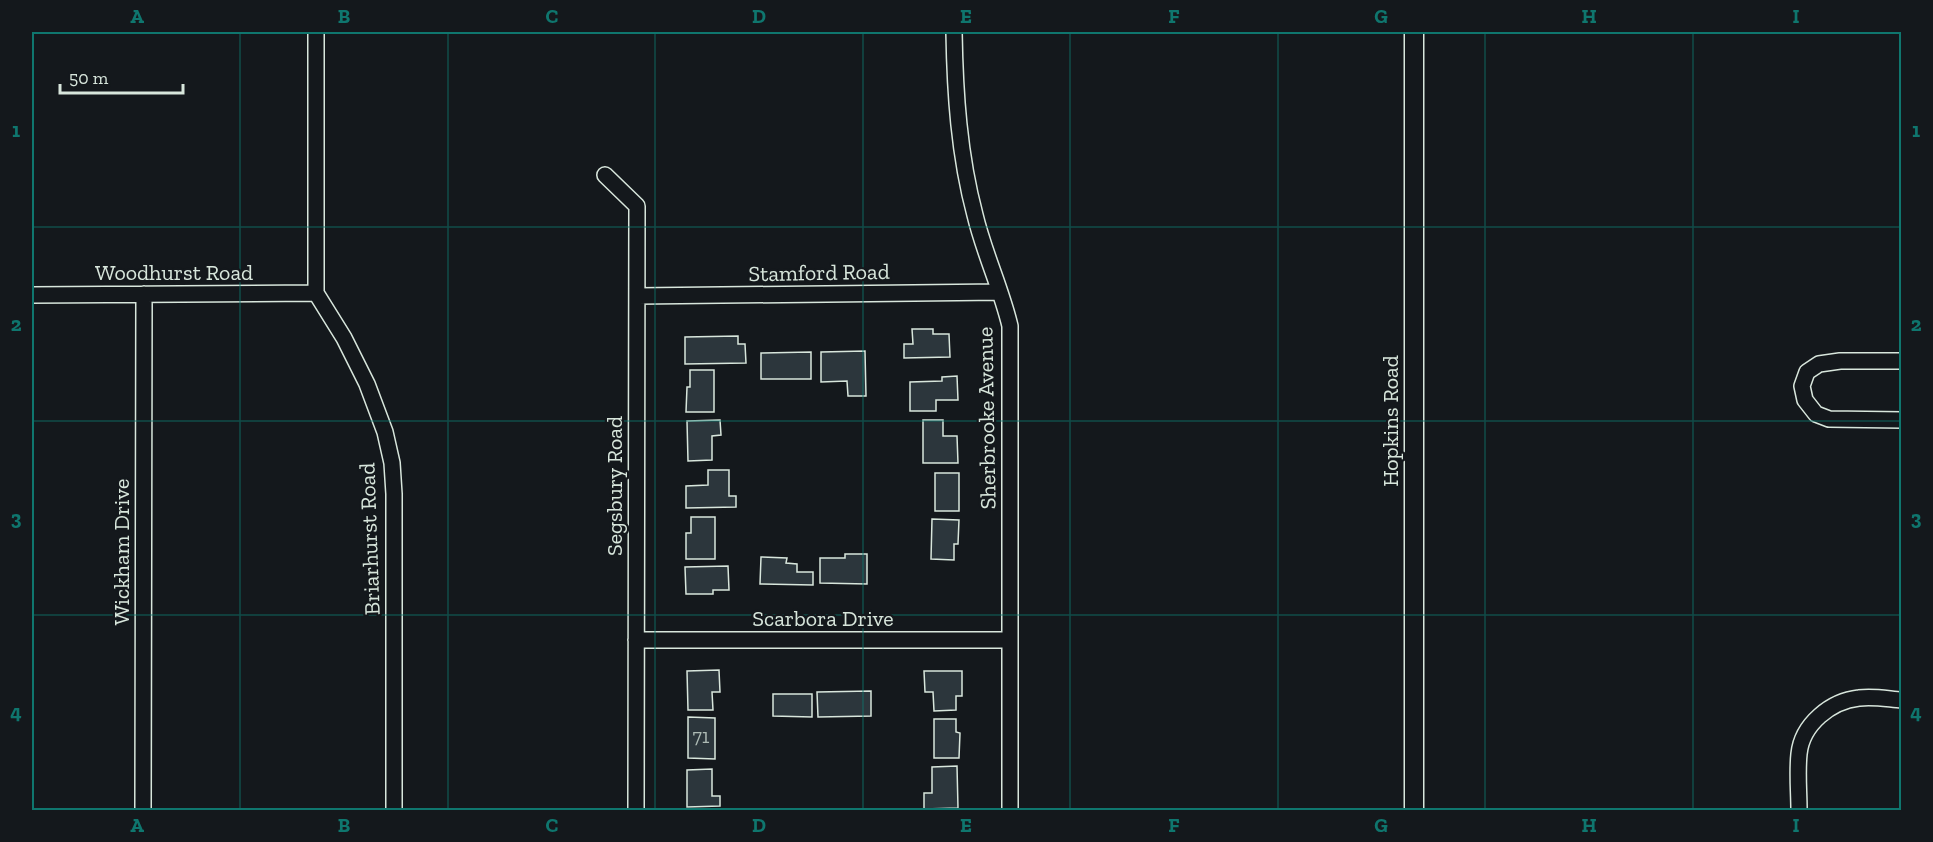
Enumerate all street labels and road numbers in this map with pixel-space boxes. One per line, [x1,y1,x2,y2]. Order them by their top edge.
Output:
street label: Stamford Road [748,258,890,287]
street label: Woodhurst Road [95,259,253,286]
street label: Sherbrooke Avenue [971,326,1002,510]
street label: Hopkins Road [1377,355,1404,487]
street label: Segsbury Road [601,416,628,556]
street label: Briarhurst Road [353,462,386,616]
street label: Wickham Drive [108,479,135,625]
street label: Scarbora Drive [752,605,894,632]

